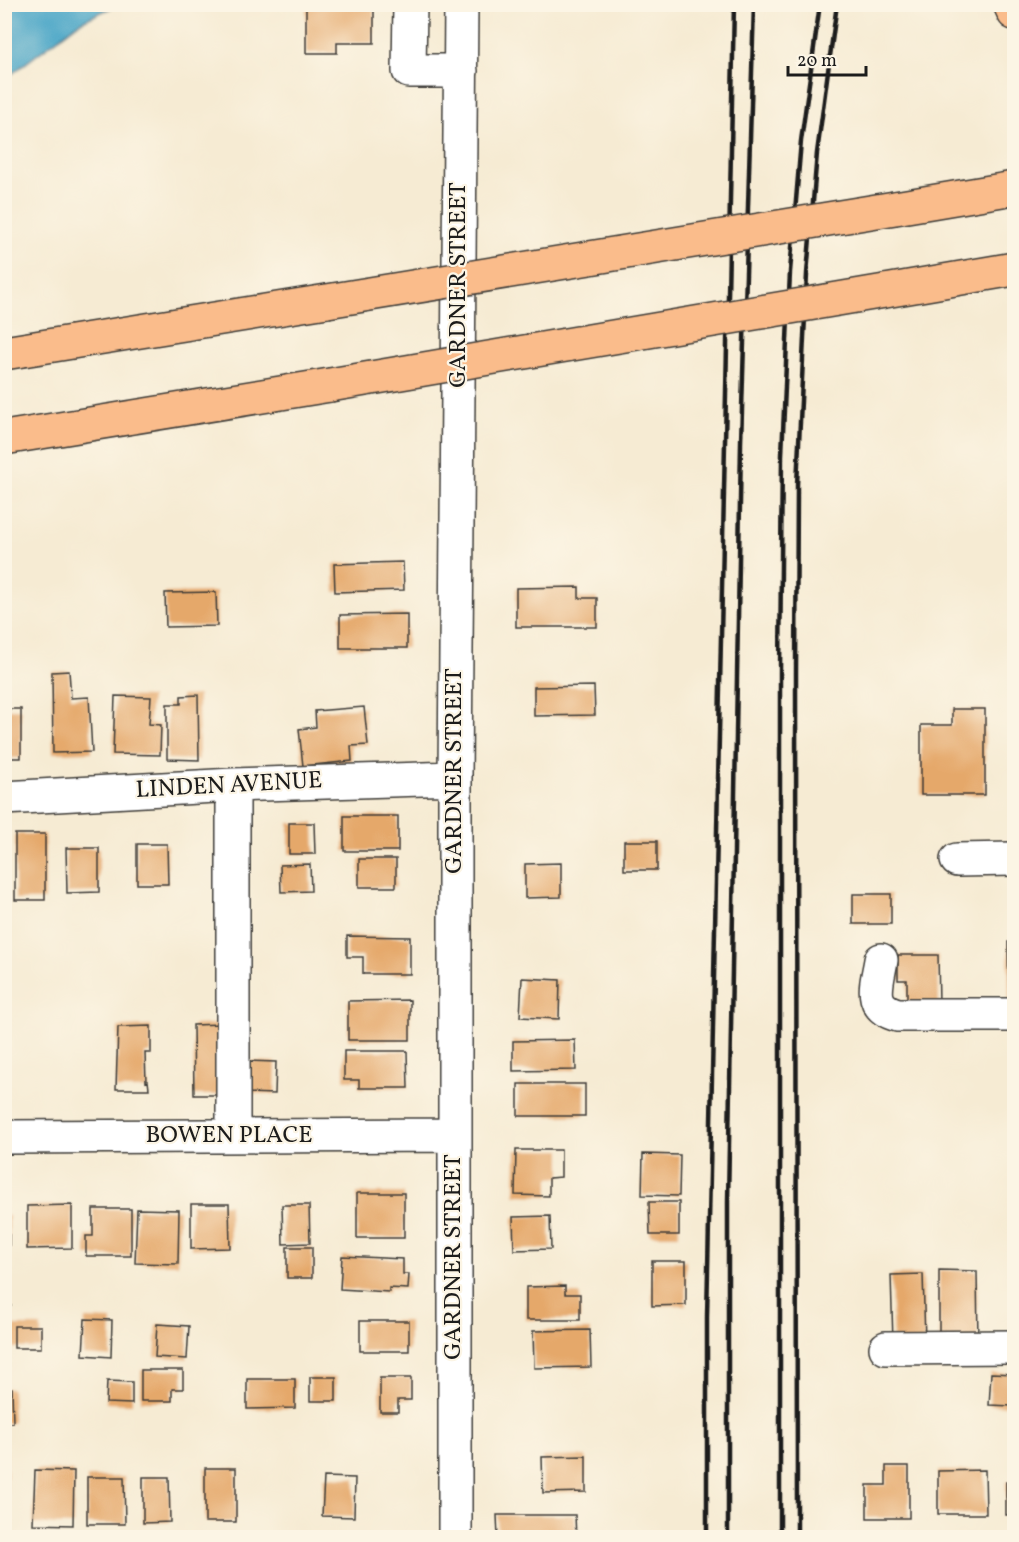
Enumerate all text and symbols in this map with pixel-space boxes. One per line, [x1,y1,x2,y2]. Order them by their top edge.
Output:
scale bar [788,39,866,77]
text: 20 m [797,49,837,74]
street label: GARDNER STREET [442,182,476,388]
street label: GARDNER STREET [438,668,472,874]
street label: LINDEN AVENUE [135,764,323,808]
street label: BOWEN PLACE [145,1119,313,1153]
street label: GARDNER STREET [437,1154,471,1360]

